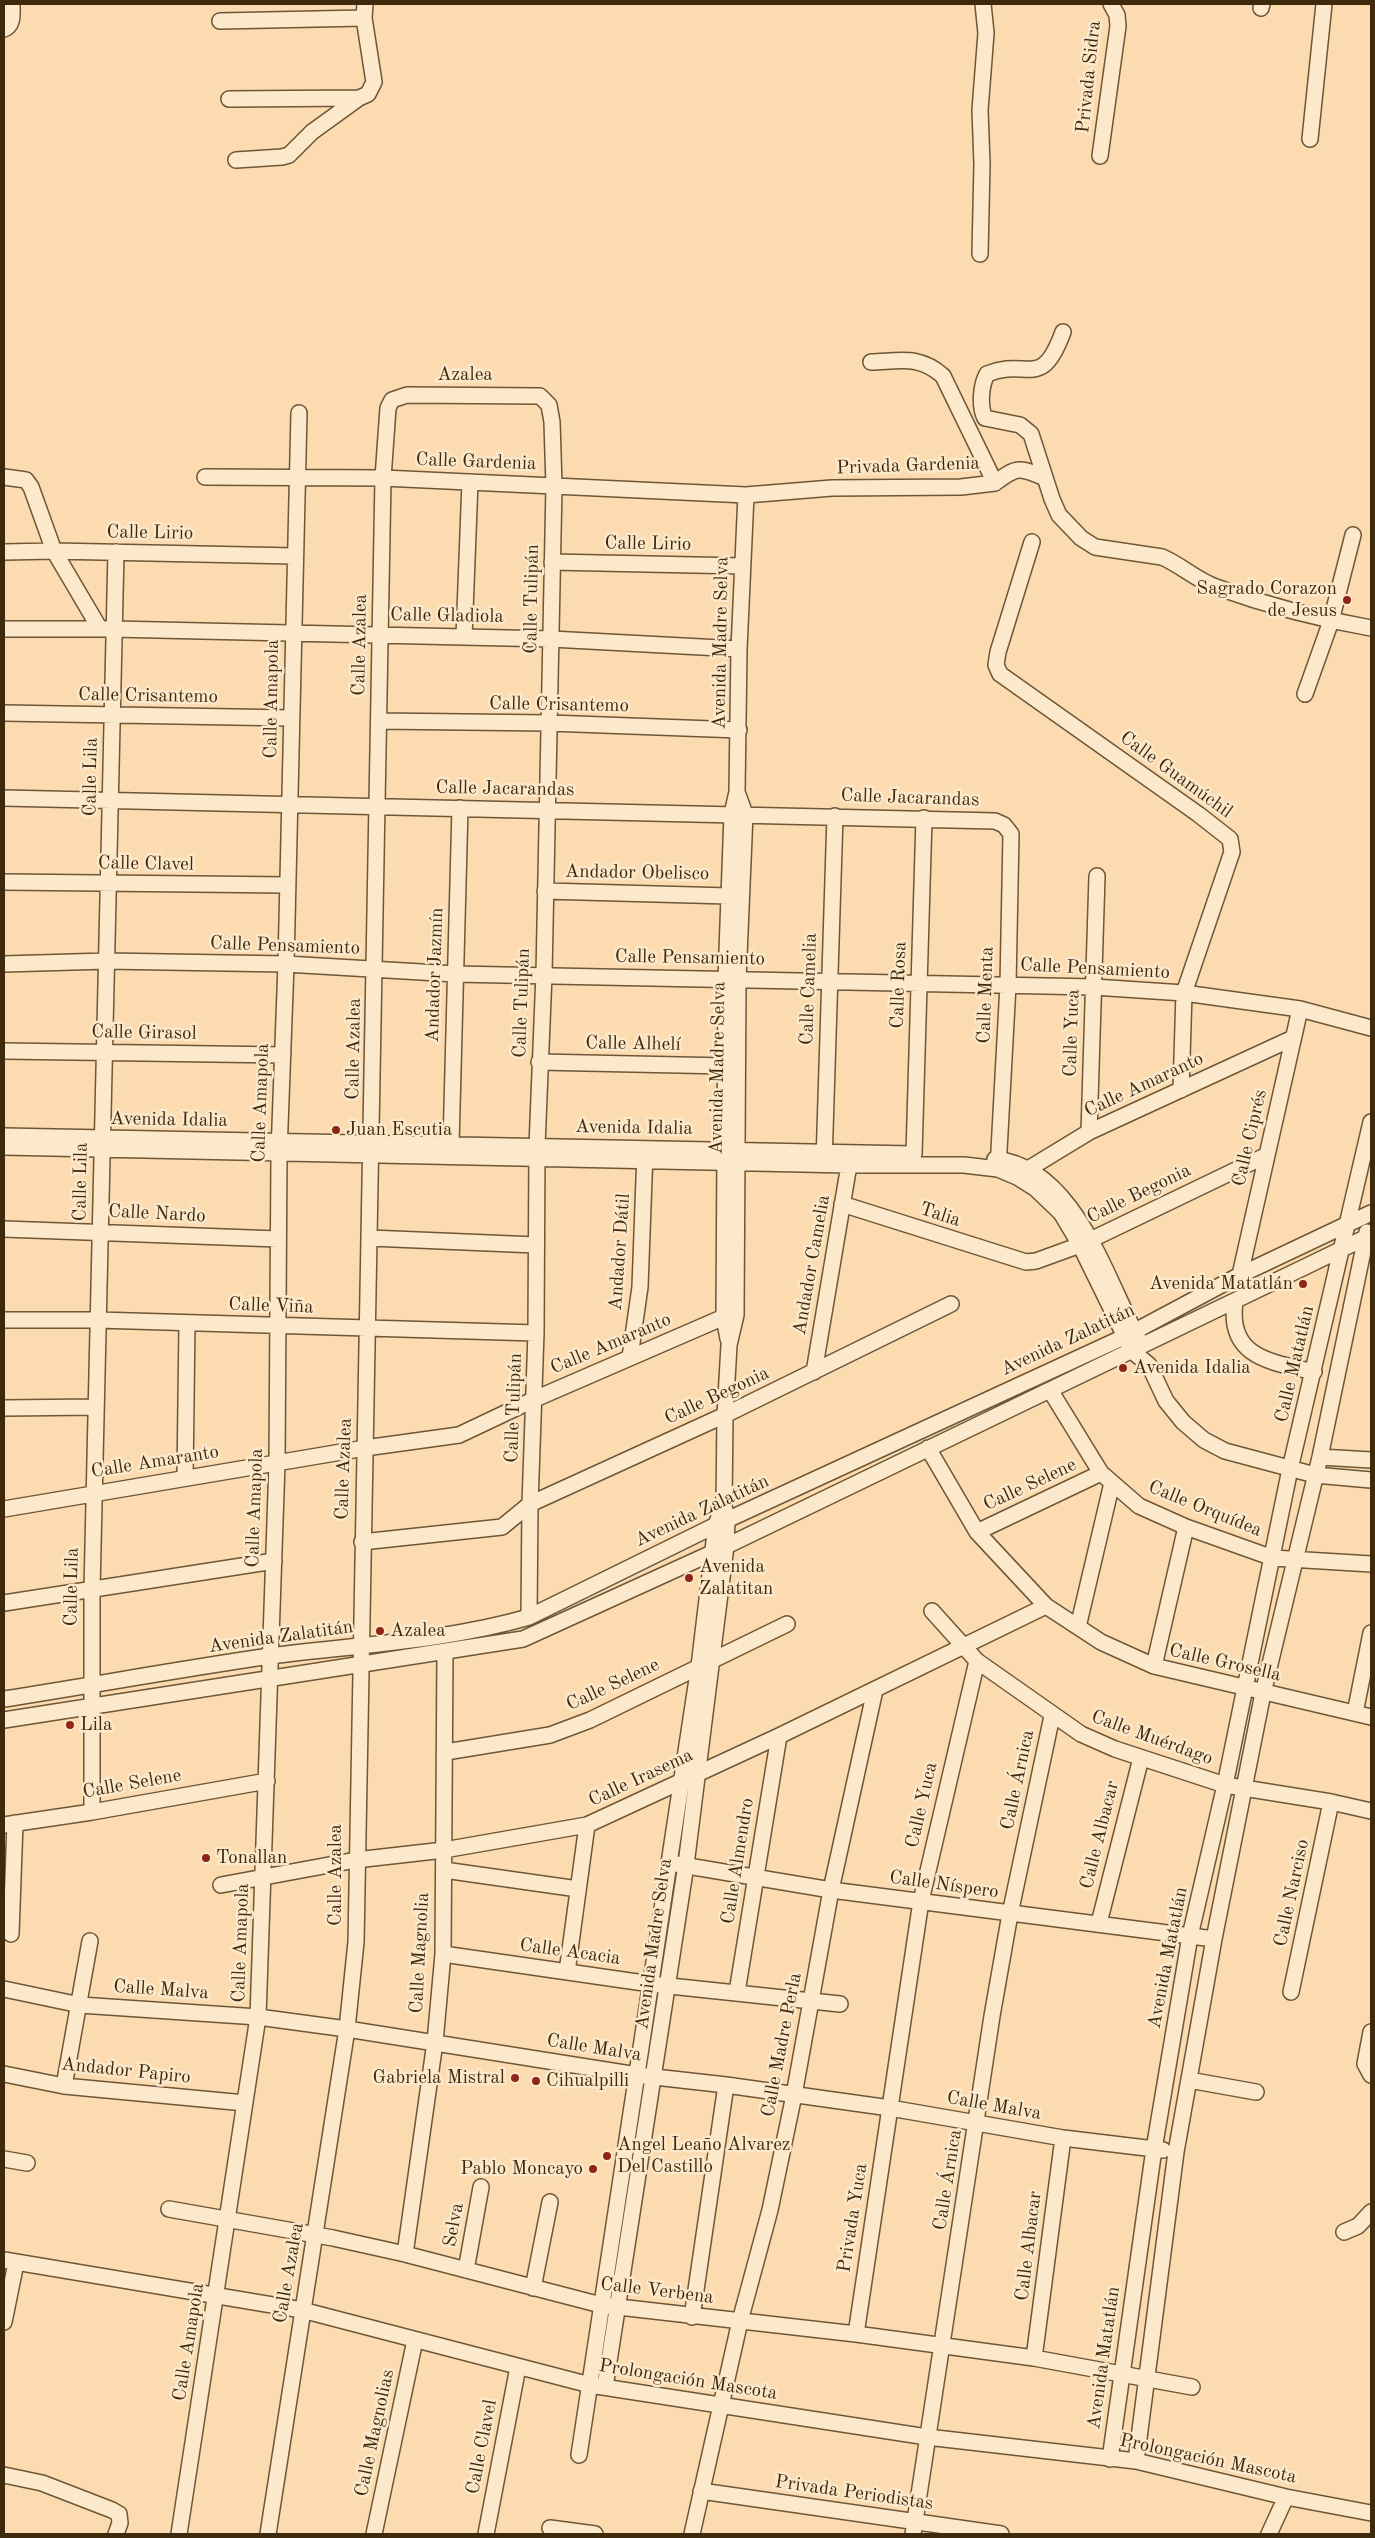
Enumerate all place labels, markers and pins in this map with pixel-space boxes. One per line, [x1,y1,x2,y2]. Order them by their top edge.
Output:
place label: Sagrado Corazon de Jesus [1196,578,1337,622]
marker: Sagrado Corazon de Jesus [1341,594,1353,606]
place label: Juan Escutia [346,1119,452,1141]
marker: Juan Escutia [330,1124,342,1136]
place label: Avenida Matatlán [1149,1273,1293,1295]
marker: Avenida Matatlán [1297,1278,1309,1290]
place label: Avenida Idalia [1133,1357,1251,1379]
marker: Avenida Idalia [1117,1362,1129,1374]
place label: Avenida Zalatitan [699,1556,773,1600]
marker: Avenida Zalatitan [683,1572,695,1584]
place label: Azalea [390,1620,446,1642]
marker: Azalea [374,1625,386,1637]
place label: Lila [80,1714,112,1736]
marker: Lila [64,1719,76,1731]
place label: Tonallan [216,1847,287,1869]
marker: Tonallan [200,1852,212,1864]
place label: Gabriela Mistral [372,2067,505,2089]
place label: Cihualpilli [546,2070,629,2092]
marker: Gabriela Mistral [509,2072,521,2084]
marker: Cihualpilli [530,2075,542,2087]
place label: Angel Leaño Alvarez Del Castillo [617,2134,790,2178]
marker: Angel Leaño Alvarez Del Castillo [601,2150,613,2162]
place label: Pablo Moncayo [460,2158,583,2180]
marker: Pablo Moncayo [587,2163,599,2175]

